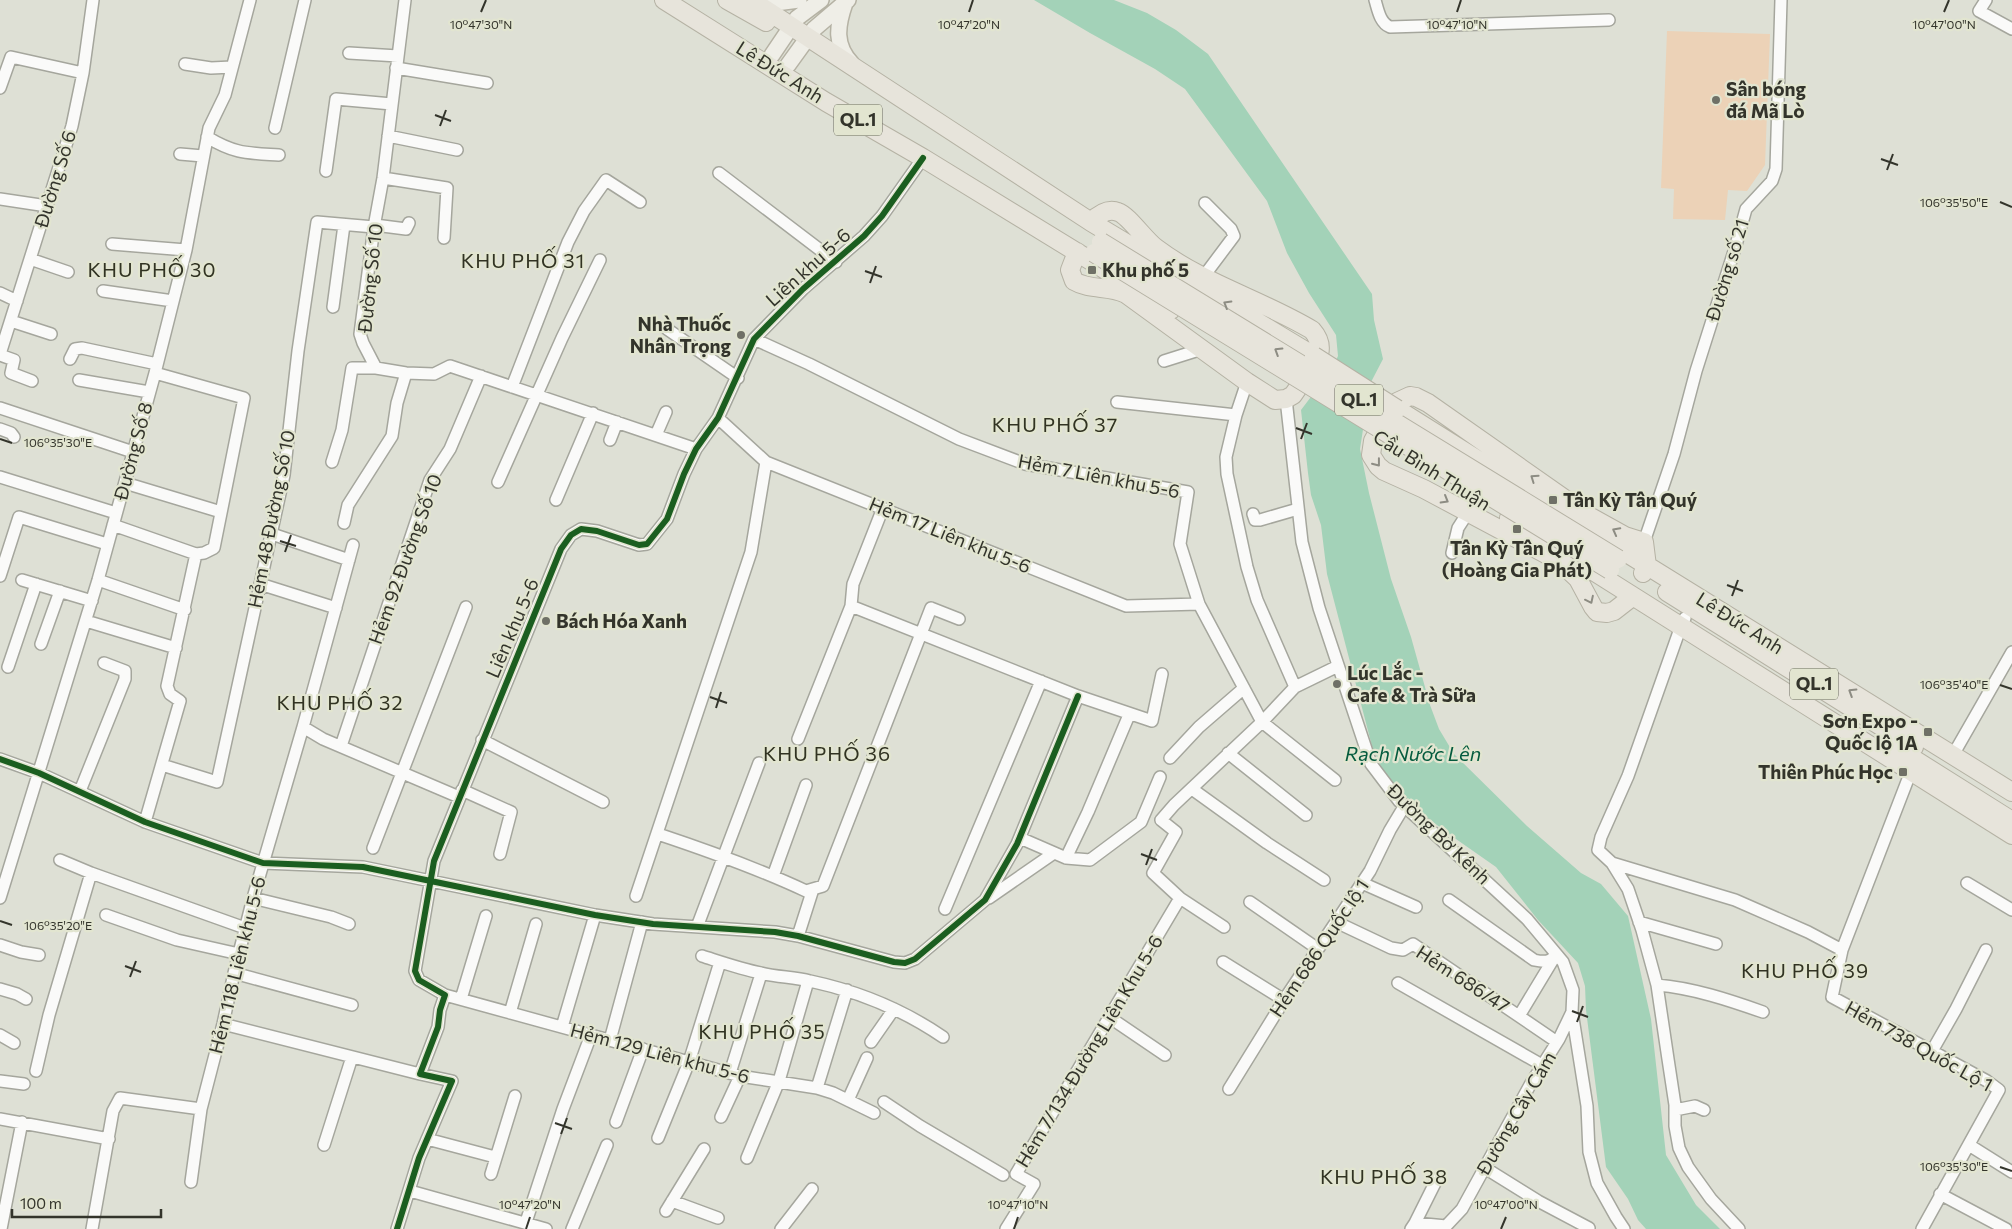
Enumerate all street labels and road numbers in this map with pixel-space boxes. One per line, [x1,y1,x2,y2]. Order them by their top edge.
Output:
street label: Lê Đức Anh [732,36,828,107]
road number: QL.1 [834,104,882,136]
street label: Đường Số 6 [29,127,80,231]
street label: Đường số 21 [1700,216,1753,324]
street label: Đường Số 10 [352,222,387,335]
street label: Liên khu 5-6 [760,223,855,311]
road number: QL.1 [1335,384,1383,416]
street label: Đường Số 8 [108,399,157,503]
street label: Cầu Bình Thuận [1369,424,1495,515]
street label: Hẻm 48 Đường Số 10 [242,428,299,610]
street label: Hẻm 7 Liên khu 5-6 [1016,449,1182,502]
street label: Hẻm 92 Đường Số 10 [363,470,446,647]
street label: Hẻm 17 Liên khu 5-6 [866,492,1034,578]
street label: Liên khu 5-6 [480,574,543,681]
street label: Lê Đức Anh [1692,587,1788,658]
road number: QL.1 [1790,669,1838,700]
street label: Đường Bờ Kênh [1382,778,1496,889]
street label: Hẻm 118 Liên khu 5-6 [203,874,270,1056]
street label: Hẻm 686 Quốc lộ 1 [1264,874,1373,1021]
street label: Hẻm 7/134 Đường Liên Khu 5-6 [1010,930,1167,1171]
street label: Hẻm 686/47 [1412,940,1514,1017]
street label: Hẻm 738 Quốc Lộ 1 [1841,995,1997,1096]
street label: Hẻm 129 Liên khu 5-6 [568,1018,752,1087]
street label: Đường Cây Cám [1470,1047,1560,1179]

